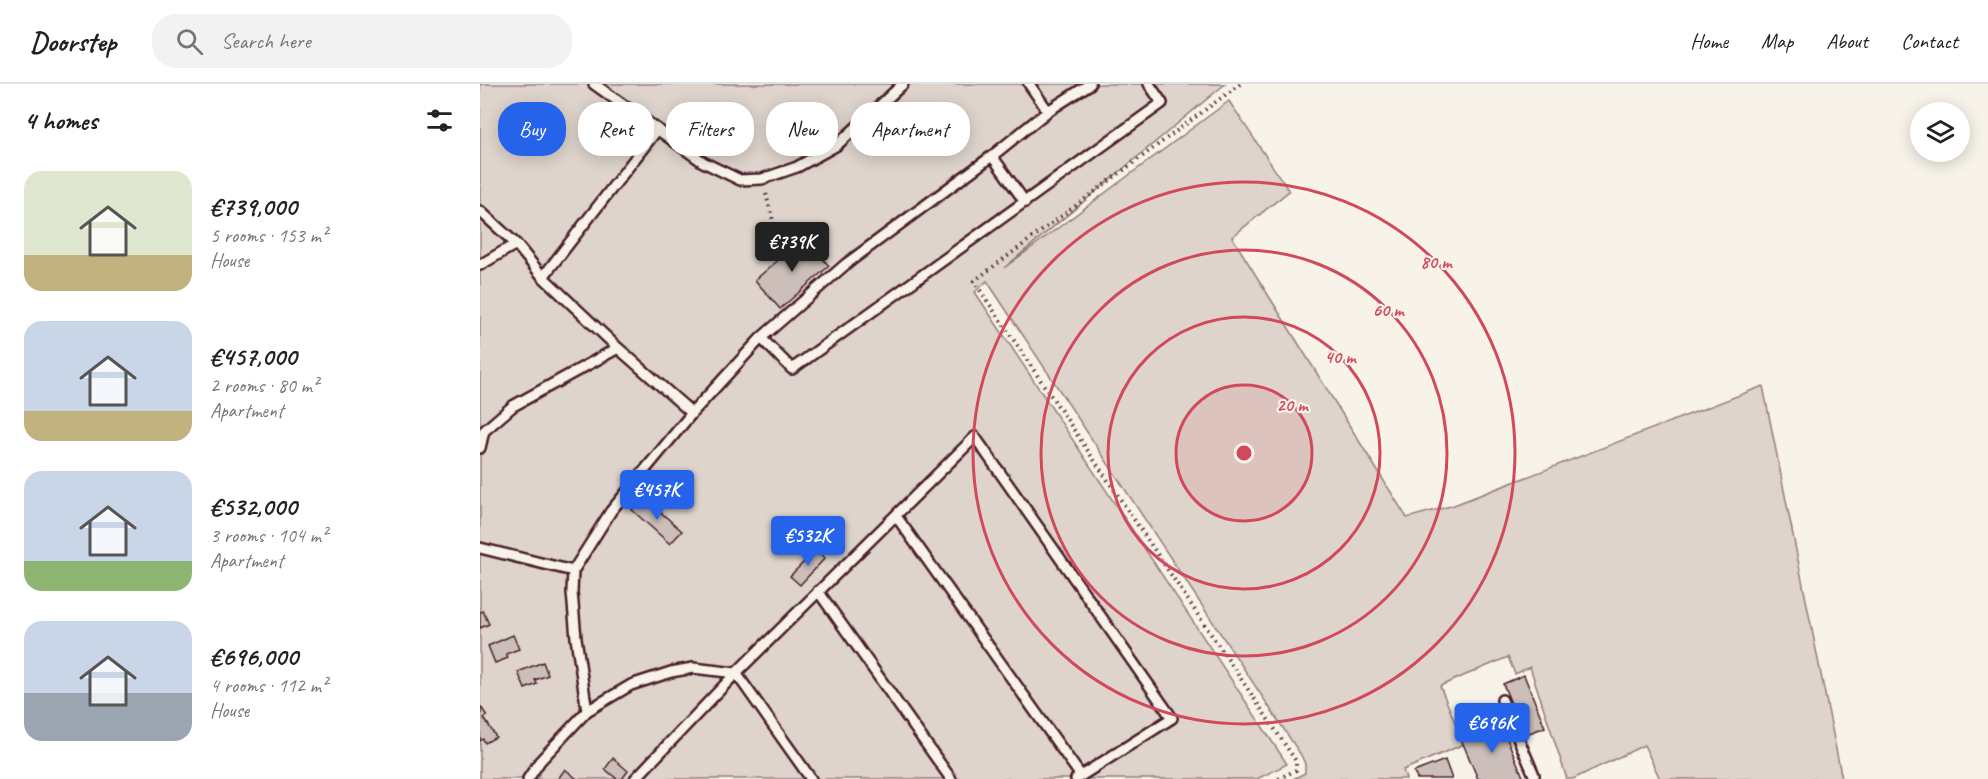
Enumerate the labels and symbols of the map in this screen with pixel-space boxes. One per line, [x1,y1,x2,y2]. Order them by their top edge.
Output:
pin: €739K [750,222,834,273]
text: 80 m [1421,251,1453,273]
text: 60 m [1372,299,1405,321]
text: 40 m [1325,346,1357,368]
text: 20 m [1277,394,1309,416]
centre of rings [1234,443,1254,463]
pin: €457K [615,470,699,521]
pin: €532K [766,516,850,567]
pin: €696K [1450,703,1534,754]

